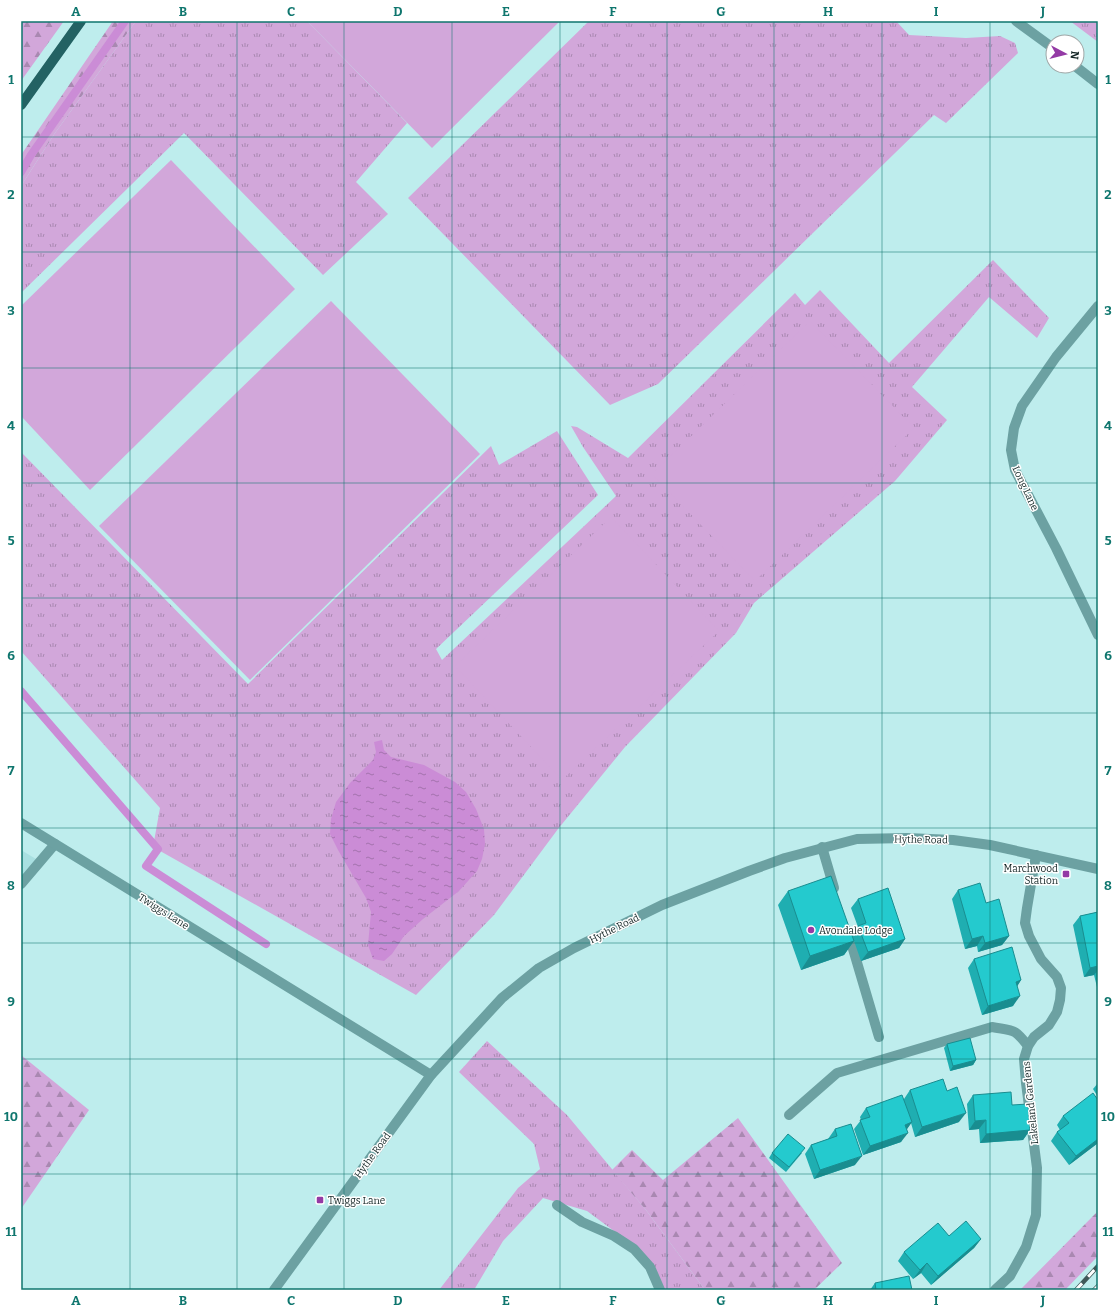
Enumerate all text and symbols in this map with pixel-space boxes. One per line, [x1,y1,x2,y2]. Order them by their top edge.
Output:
text: A [71,4,81,19]
text: B [179,4,187,19]
text: C [287,4,295,19]
text: D [393,4,403,19]
text: E [502,4,510,19]
text: F [609,4,617,19]
text: G [716,4,726,19]
text: H [823,4,833,19]
text: I [934,4,939,19]
text: J [1040,4,1046,19]
north arrow [1045,34,1085,74]
text: N [1067,50,1081,61]
text: 1 [8,72,14,87]
text: 1 [1105,72,1111,87]
text: 2 [7,187,15,202]
text: 2 [1104,187,1112,202]
text: 3 [7,303,15,318]
text: 3 [1104,303,1112,318]
text: 4 [7,418,15,433]
text: 4 [1104,418,1112,433]
street label: Long Lane [1010,464,1041,513]
text: 5 [7,533,15,548]
text: 5 [1104,533,1112,548]
text: 6 [7,648,15,663]
text: 6 [1104,648,1112,663]
text: 7 [8,763,15,778]
text: 7 [1105,763,1112,778]
street label: Hythe Road [894,834,948,846]
place label: Marchwood Station [1003,863,1059,887]
marker: Marchwood Station [1061,869,1071,879]
text: 8 [7,878,15,893]
text: 8 [1104,878,1112,893]
street label: Twiggs Lane [136,892,191,932]
street label: Hythe Road [588,912,641,946]
marker: Avondale Lodge [806,925,816,935]
place label: Avondale Lodge [819,925,892,937]
text: 9 [7,994,15,1009]
text: 9 [1104,994,1112,1009]
street label: Lakeland Gardens [1021,1061,1041,1145]
text: 10 [4,1109,18,1124]
text: 10 [1101,1109,1115,1124]
street label: Hythe Road [352,1130,394,1181]
marker: Twiggs Lane [315,1195,325,1205]
place label: Twiggs Lane [328,1195,385,1207]
text: 11 [5,1224,17,1239]
text: 11 [1102,1224,1114,1239]
text: A [71,1293,81,1308]
text: B [179,1293,187,1308]
text: C [287,1293,295,1308]
text: D [393,1293,403,1308]
text: E [502,1293,510,1308]
text: F [609,1293,617,1308]
text: G [716,1293,726,1308]
text: H [823,1293,833,1308]
text: I [934,1293,939,1308]
text: J [1040,1293,1046,1308]

